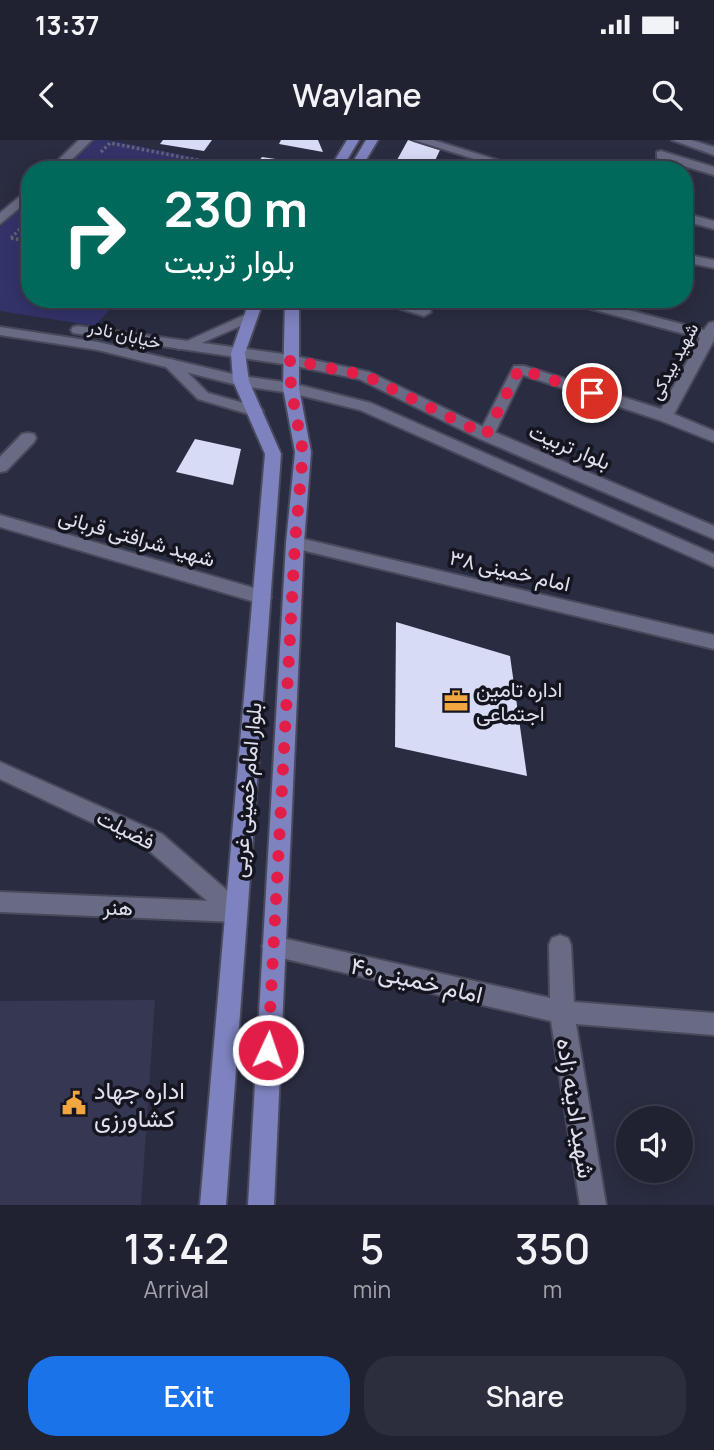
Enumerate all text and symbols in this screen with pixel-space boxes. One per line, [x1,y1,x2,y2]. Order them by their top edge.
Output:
text: 13:37 [35,7,99,43]
text: Waylane [292,73,422,117]
icon: back [28,76,66,114]
icon: search [648,76,686,114]
text: 230 m [164,175,308,242]
icon: right [49,189,140,280]
text: بلوار تربیت [164,239,295,283]
street label: خیابان نادر [85,314,164,354]
street label: شهید بیدکی [643,318,703,404]
pin [562,363,622,423]
icon: arrive [573,374,611,412]
street label: بلوار تربیت [525,416,615,476]
street label: شهید شرافتی قربانی [55,501,219,573]
street label: ۳۸ امام خمینی [447,543,573,598]
place label: اداره تامین اجتماعی [476,675,562,727]
office icon: اداره تامین اجتماعی [442,687,470,715]
street label: بلوار امام خمینی غربی [224,701,269,879]
street label: فضیلت [92,803,160,855]
street label: هنر [102,892,133,922]
street label: امام خمینی ۴۰ [347,948,486,1011]
position arrow [231,1013,305,1087]
street label: شهید ادینه زاده [550,1035,604,1181]
place label: اداره جهاد کشاورزی [94,1073,185,1134]
public building icon: اداره جهاد کشاورزی [60,1089,88,1117]
map controls [616,1106,693,1183]
button: sound [616,1106,693,1183]
text: 13:42 [124,1219,229,1277]
text: 5 [360,1219,384,1277]
text: 350 [515,1219,590,1277]
text: Arrival [144,1273,209,1305]
text: min [353,1273,391,1305]
text: m [543,1273,562,1305]
button: Exit [28,1356,350,1436]
button: Share [364,1356,686,1436]

